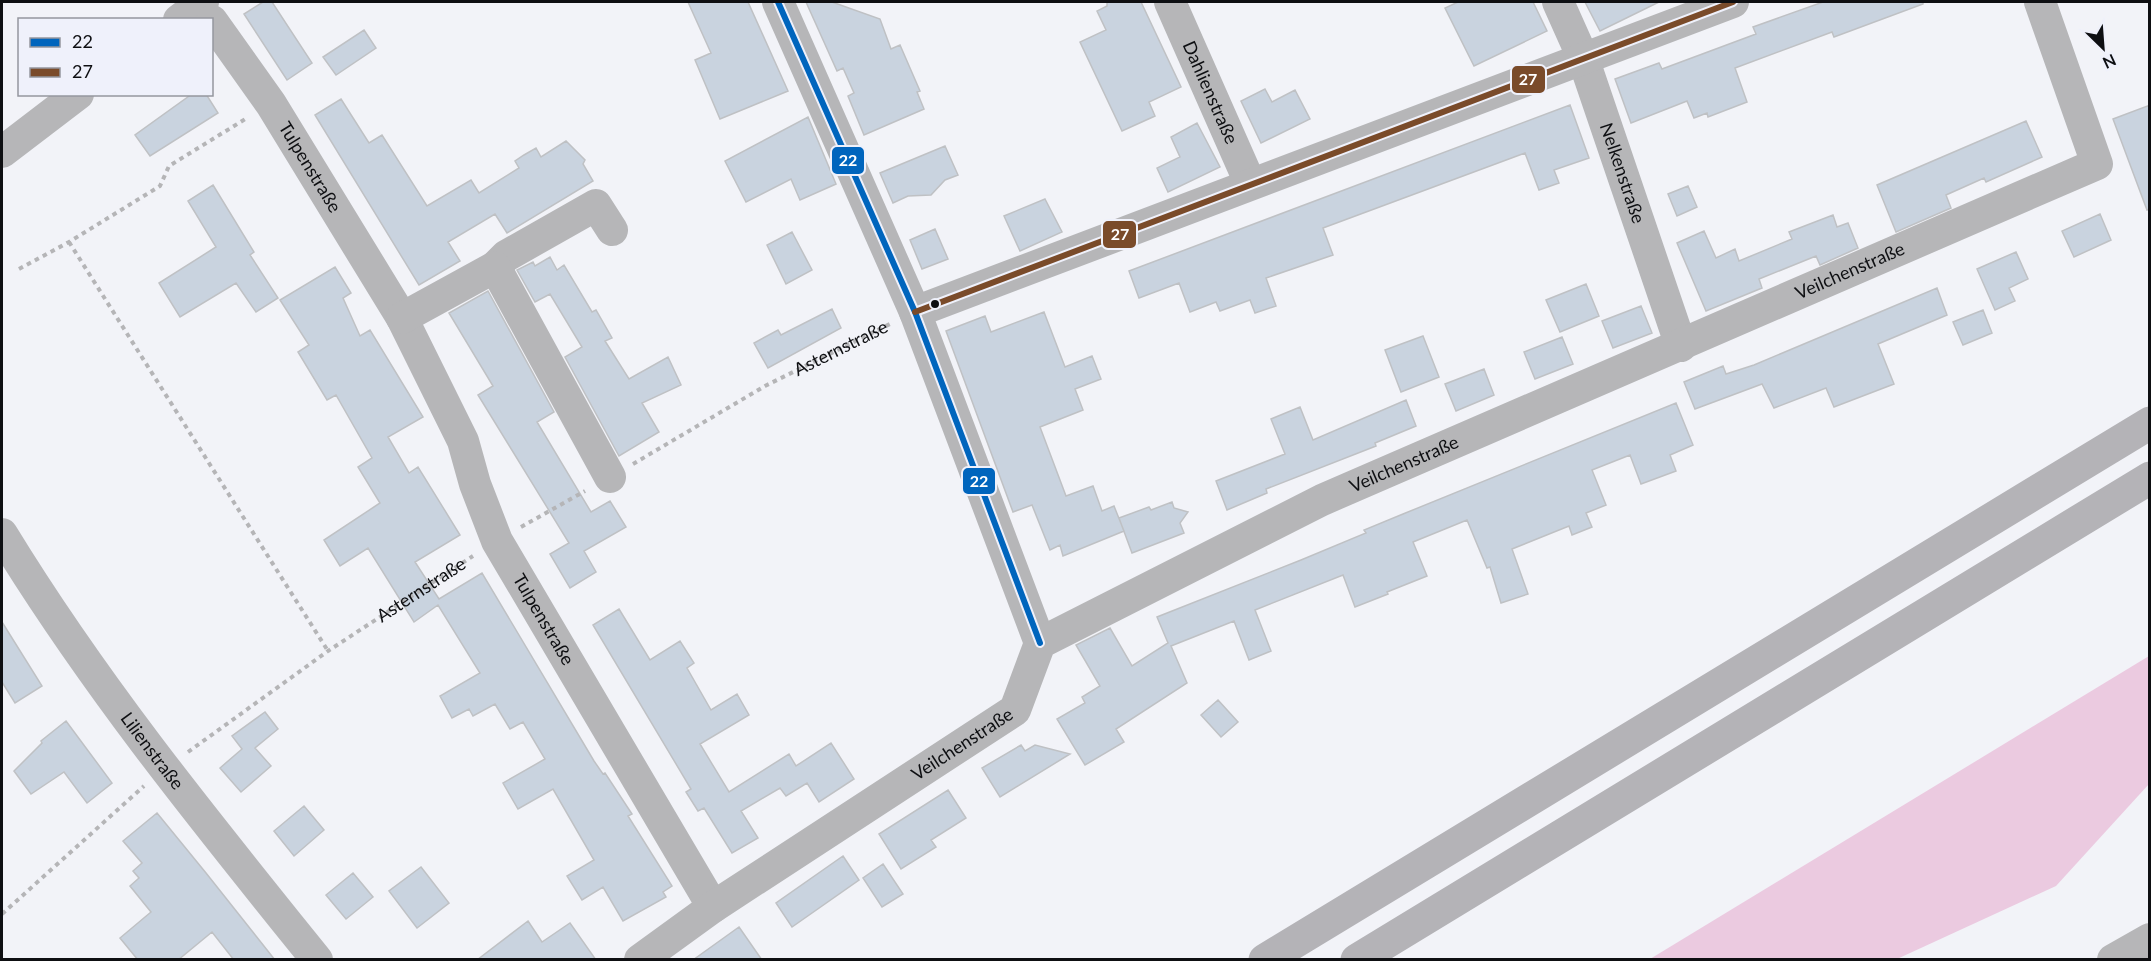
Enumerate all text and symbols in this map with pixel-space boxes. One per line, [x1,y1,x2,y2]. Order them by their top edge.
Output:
legend [18,18,213,96]
north arrow [2073,18,2133,78]
text: 22 [72,30,93,52]
street label: Dahlienstraße [1179,37,1243,147]
text: N [2100,51,2119,73]
text: 27 [72,60,93,82]
line badge: 27 [1511,65,1546,94]
text: 27 [1519,69,1537,88]
street label: Tulpenstraße [274,117,347,216]
street label: Nelkenstraße [1596,120,1650,226]
line badge: 22 [831,146,865,175]
text: 22 [839,150,857,169]
line badge: 27 [1102,220,1137,249]
text: 27 [1111,224,1129,243]
street label: Veilchenstraße [1792,237,1908,303]
unlabelled marker [929,298,941,310]
street label: Asternstraße [790,315,891,380]
street label: Veilchenstraße [1346,430,1462,497]
line badge: 22 [962,467,996,495]
text: 22 [970,471,988,490]
street label: Asternstraße [372,552,469,626]
street label: Tulpenstraße [509,569,580,669]
street label: Veilchenstraße [907,702,1017,785]
street label: Lilienstraße [116,708,189,794]

